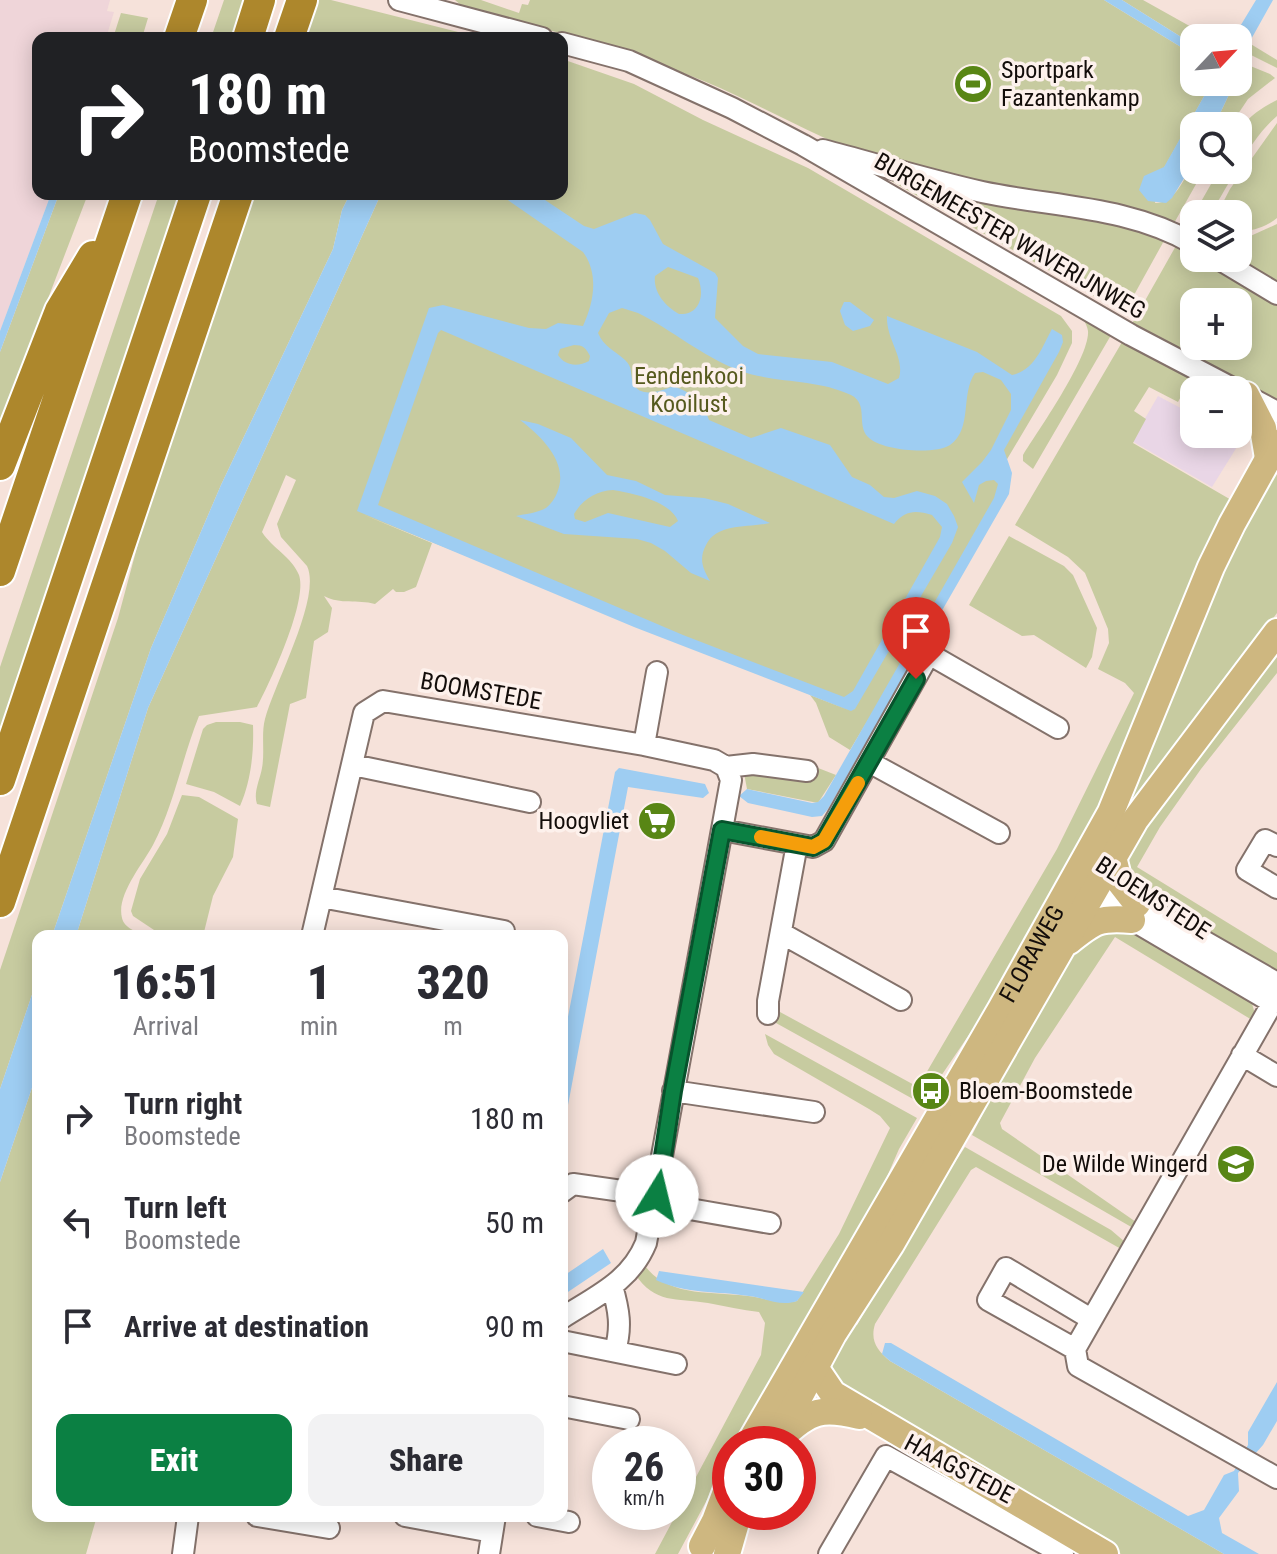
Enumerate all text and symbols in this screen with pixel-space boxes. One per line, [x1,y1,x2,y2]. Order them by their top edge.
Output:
north arrow [1180,24,1252,96]
map controls [1180,24,1252,448]
place label: Sportpark Fazantenkamp [1001,56,1140,112]
text: 180 m [188,62,327,128]
sports icon: Sportpark Fazantenkamp [952,63,994,105]
icon: right [56,64,160,168]
button: search [1180,112,1252,184]
text: Boomstede [188,129,350,171]
street label: BURGEMEESTER WAVERIJNWEG [870,147,1150,325]
button: layers [1180,200,1252,272]
button: + [1180,288,1252,360]
park label: Eendenkooi Kooilust [634,362,744,418]
button: − [1180,376,1252,448]
pin [882,597,950,679]
icon: arrive [894,609,938,653]
street label: BOOMSTEDE [418,667,544,715]
supermarket icon: Hoogvliet [636,800,678,842]
place label: Hoogvliet [539,807,629,835]
street label: BLOEMSTEDE [1091,851,1216,945]
street label: FLORAWEG [994,900,1070,1007]
text: 16:51 [110,954,222,1011]
text: 1 [307,954,331,1011]
text: 320 [416,954,490,1011]
text: Arrival [133,1011,199,1041]
text: min [300,1011,338,1041]
text: m [443,1011,463,1041]
bus stop icon: Bloem-Boomstede [910,1070,952,1112]
place label: Bloem-Boomstede [959,1077,1133,1105]
text: Turn right [124,1086,242,1121]
icon: right [56,1096,100,1140]
text: 180 m [470,1101,544,1136]
text: Boomstede [124,1121,241,1151]
school or university icon: De Wilde Wingerd [1215,1143,1257,1185]
place label: De Wilde Wingerd [1042,1150,1208,1178]
position arrow [615,1154,699,1238]
text: Turn left [124,1190,227,1225]
icon: left [56,1200,100,1244]
text: 50 m [485,1205,544,1240]
text: Boomstede [124,1225,241,1255]
icon: arrive [56,1304,100,1348]
text: Arrive at destination [124,1309,369,1344]
text: 90 m [485,1309,544,1344]
button: Exit [56,1414,292,1506]
button: Share [308,1414,544,1506]
speed limit sign: 30 [712,1426,816,1530]
street label: HAAGSTEDE [900,1429,1018,1509]
text: 26 [624,1444,664,1491]
text: km/h [623,1486,665,1510]

